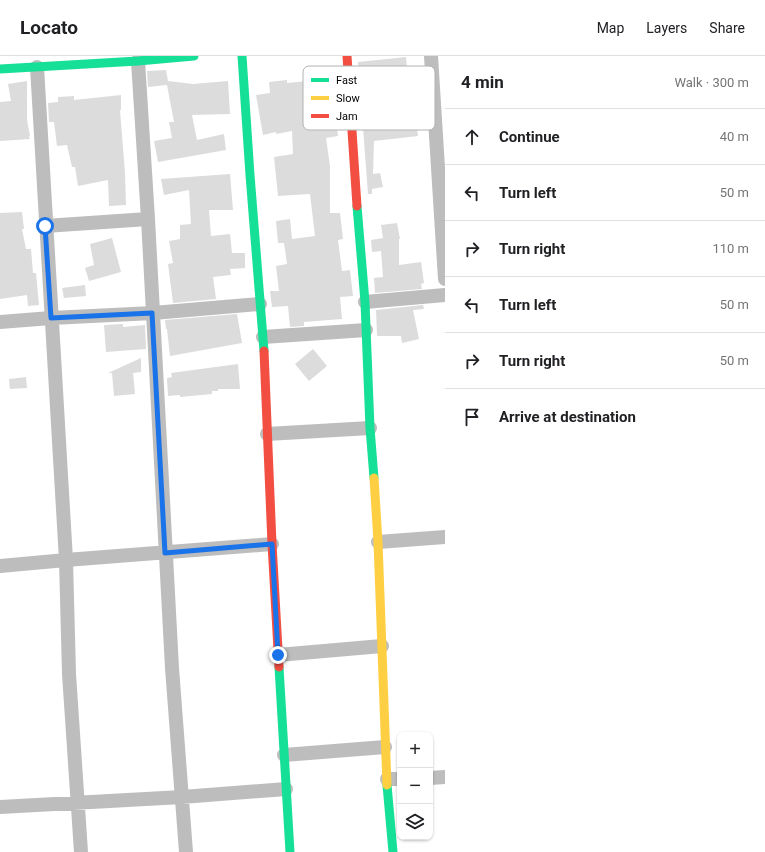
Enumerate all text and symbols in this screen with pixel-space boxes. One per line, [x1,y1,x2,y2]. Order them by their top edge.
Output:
text: Locato [20,16,78,39]
text: Map [597,20,624,36]
text: Layers [646,20,687,36]
text: Share [709,20,745,36]
legend [303,66,435,130]
text: 4 min [461,72,504,92]
text: Fast [336,74,358,87]
text: Walk · 300 m [674,75,749,90]
text: Slow [336,92,360,105]
text: Jam [336,110,358,123]
icon: ahead [461,126,483,148]
text: Continue [499,128,560,146]
text: 40 m [720,129,749,144]
icon: left [461,182,483,204]
text: Turn left [499,184,556,202]
text: 50 m [720,185,749,200]
route start [36,217,54,235]
icon: right [461,238,483,260]
text: Turn right [499,240,565,258]
text: 110 m [712,241,749,256]
icon: left [461,294,483,316]
text: Turn left [499,296,556,314]
text: 50 m [720,297,749,312]
icon: right [461,350,483,372]
text: Turn right [499,352,565,370]
text: 50 m [720,353,749,368]
icon: arrive [461,406,483,428]
text: Arrive at destination [499,408,636,426]
route end [269,646,287,664]
map controls [397,732,433,840]
button: + [397,732,433,768]
button: − [397,768,433,804]
button: layers [397,804,433,840]

